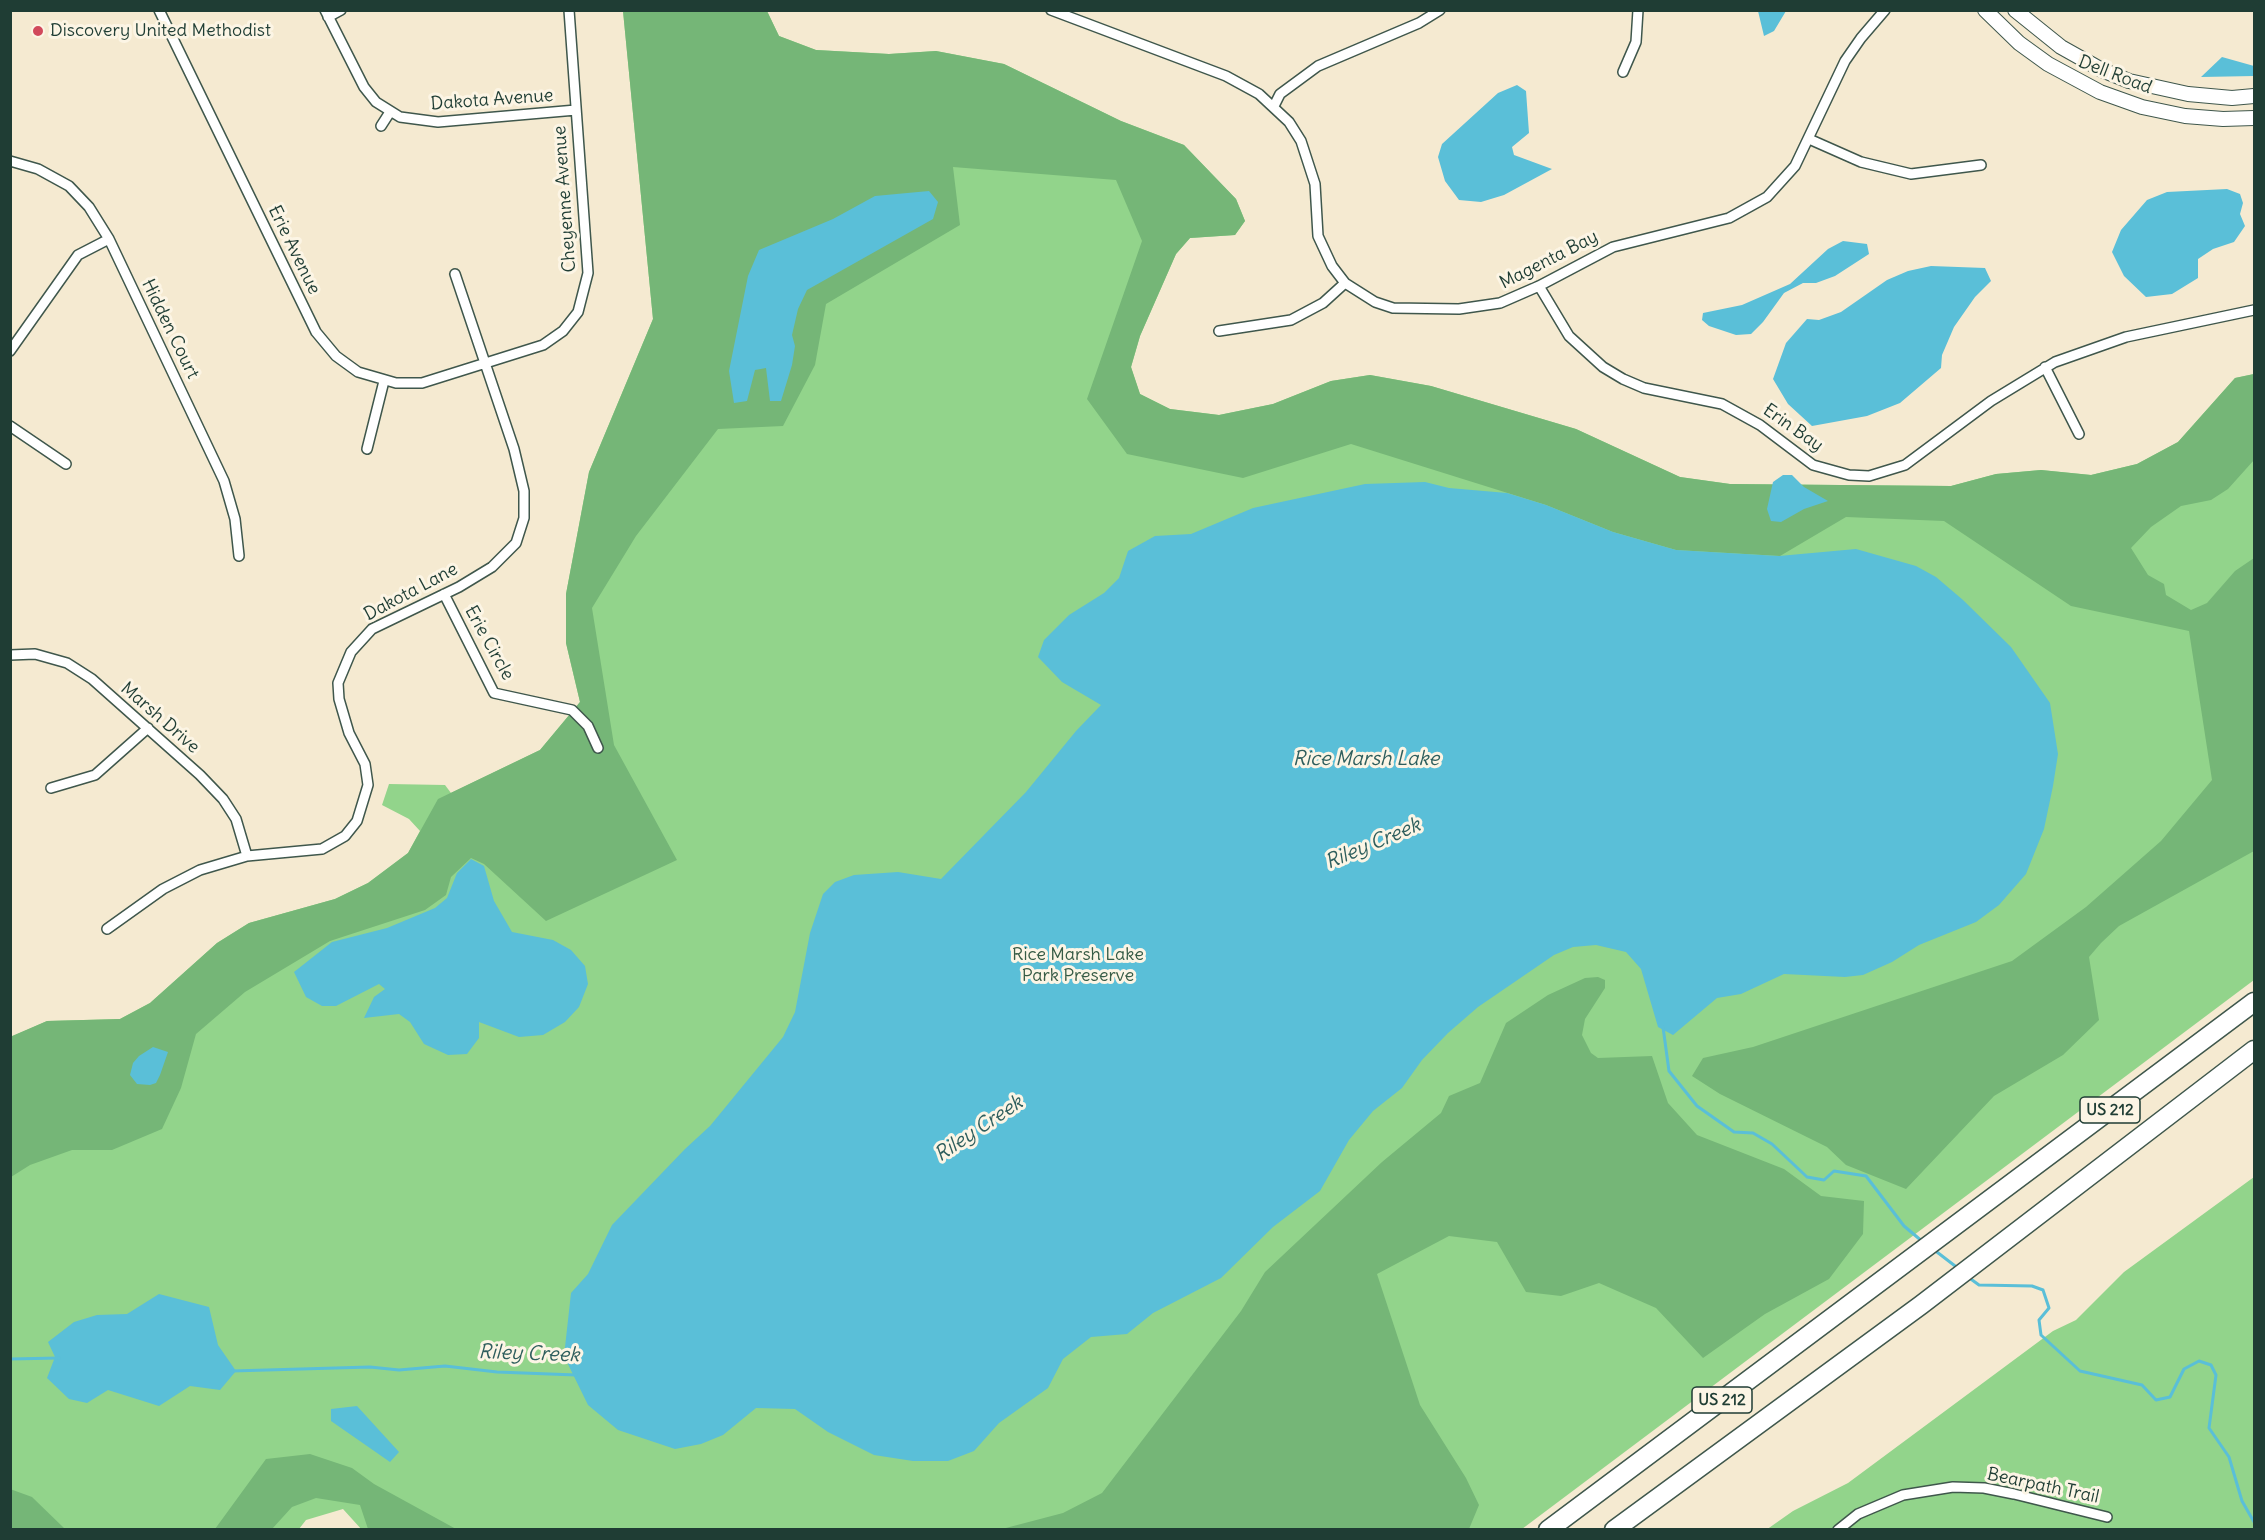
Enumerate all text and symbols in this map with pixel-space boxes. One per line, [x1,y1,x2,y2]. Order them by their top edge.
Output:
place label: Discovery United Methodist [50,20,271,42]
marker: Discovery United Methodist [31,24,45,38]
street label: Dell Road [2075,51,2155,99]
street label: Dakota Avenue [430,85,554,115]
street label: Cheyenne Avenue [549,125,581,273]
street label: Erie Avenue [263,202,325,298]
street label: Magenta Bay [1496,226,1602,294]
street label: Hidden Court [137,276,203,382]
street label: Erin Bay [1759,399,1827,457]
street label: Dakota Lane [361,558,461,626]
street label: Erie Circle [460,602,518,684]
street label: Marsh Drive [116,678,204,758]
water label: Rice Marsh Lake [1293,747,1439,771]
water label: Riley Creek [1322,813,1424,875]
park label: Rice Marsh Lake Park Preserve [1012,944,1144,986]
water label: Riley Creek [930,1091,1028,1167]
road number: US 212 [2080,1097,2140,1123]
water label: Riley Creek [478,1340,580,1368]
road number: US 212 [1692,1387,1752,1413]
street label: Bearpath Trail [1985,1464,2101,1508]

